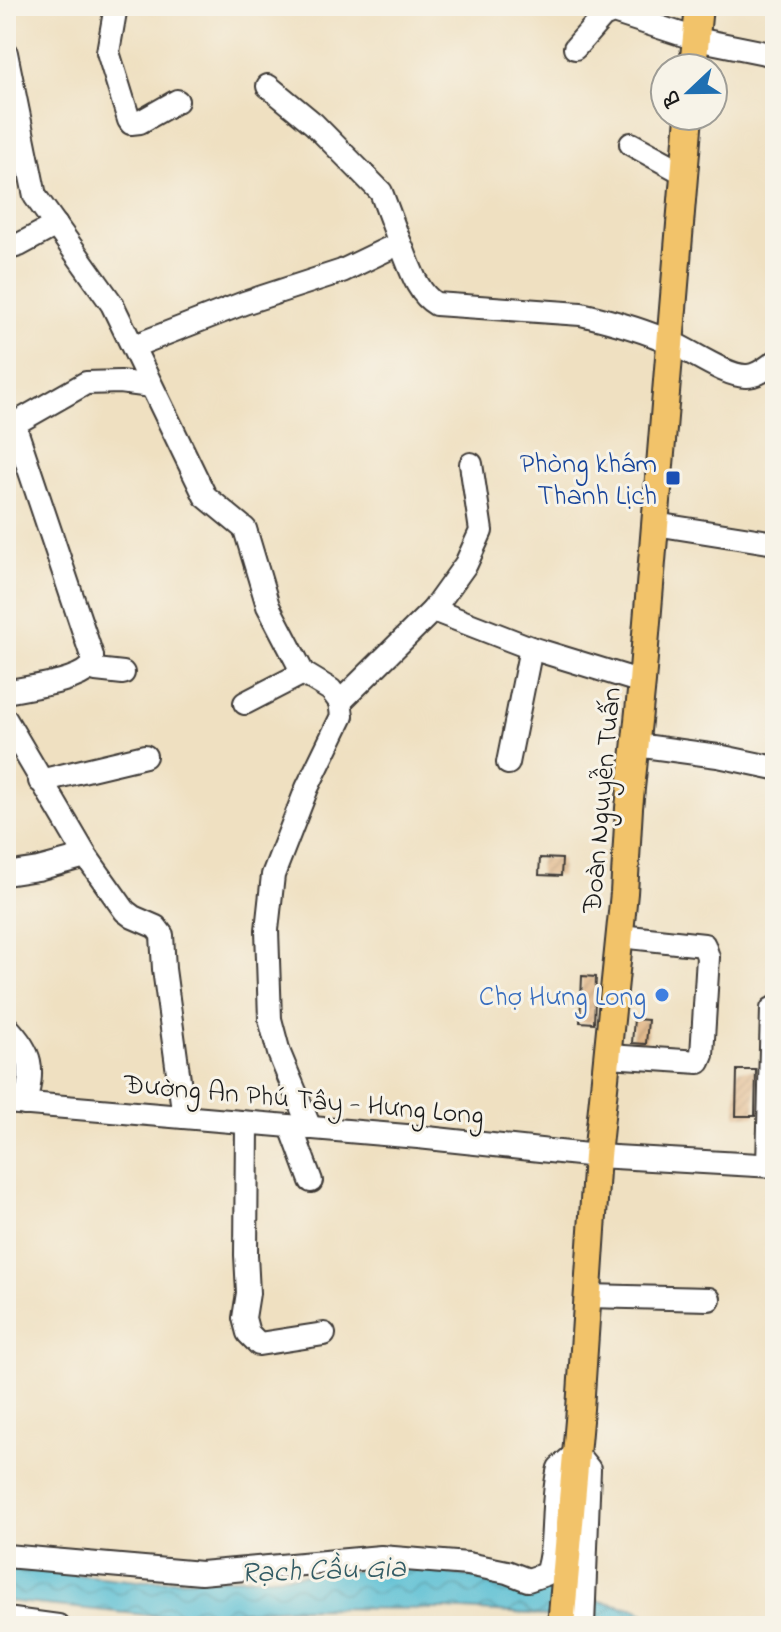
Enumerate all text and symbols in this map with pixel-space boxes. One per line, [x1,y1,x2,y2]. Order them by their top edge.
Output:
north arrow [649,52,729,132]
text: B [656,85,691,112]
place label: Phòng khám Thanh Lịch [520,445,657,518]
marker: Phòng khám Thanh Lịch [664,469,682,487]
street label: Đoàn Nguyễn Tuấn [573,686,634,916]
place label: Chợ Hưng Long [479,978,646,1019]
marker: Chợ Hưng Long [653,986,671,1004]
street label: Đường An Phú Tây - Hưng Long [121,1065,486,1138]
water label: Rạch Cầu Gia [240,1547,407,1597]

